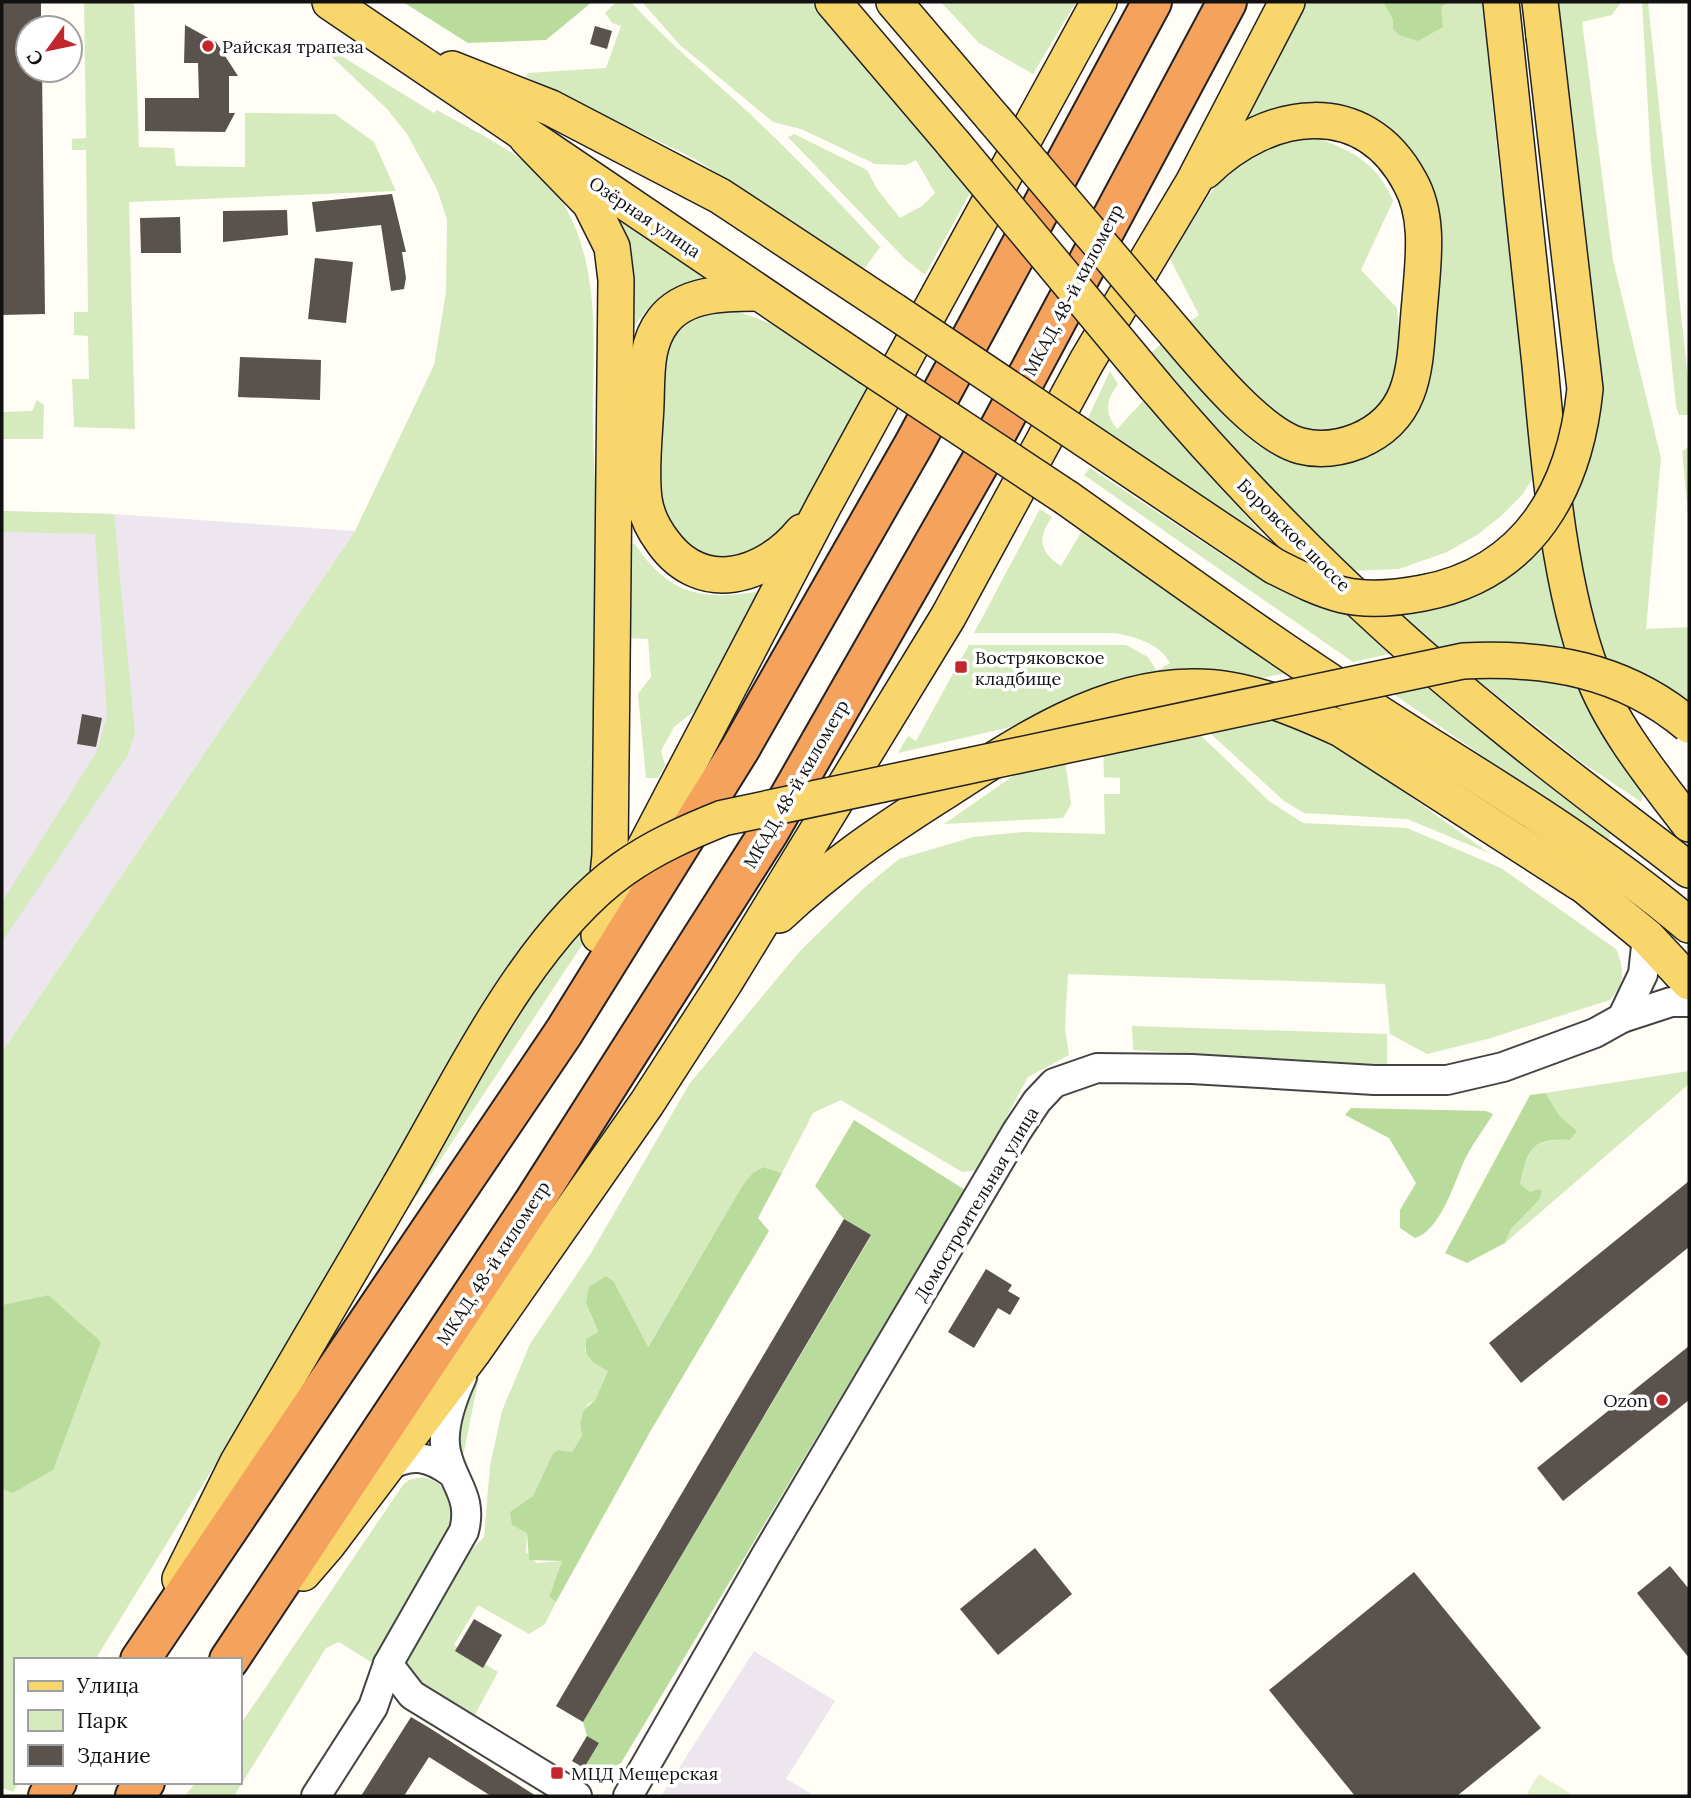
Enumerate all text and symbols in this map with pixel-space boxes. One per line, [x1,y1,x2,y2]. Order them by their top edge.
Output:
north arrow [14,14,84,84]
place label: Райская трапеза [222,35,364,58]
marker: Райская трапеза [200,38,216,54]
text: С [21,46,48,70]
street label: Озёрная улица [585,171,705,263]
street label: МКАД, 48-й километр [1018,200,1128,380]
street label: Боровское шоссе [1233,474,1356,597]
place label: Востряковское кладбище [975,646,1105,690]
marker: Востряковское кладбище [953,659,969,675]
street label: МКАД, 48-й километр [738,695,854,873]
street label: Домостроительная улица [909,1102,1043,1306]
street label: МКАД, 48-й километр [431,1176,555,1350]
place label: Ozon [1603,1389,1648,1412]
marker: Ozon [1654,1392,1670,1408]
legend [14,1658,242,1784]
text: Улица [76,1672,139,1699]
text: Парк [77,1707,128,1734]
text: Здание [77,1742,151,1769]
place label: МЦД Мещерская [571,1762,718,1785]
marker: МЦД Мещерская [549,1765,565,1781]

